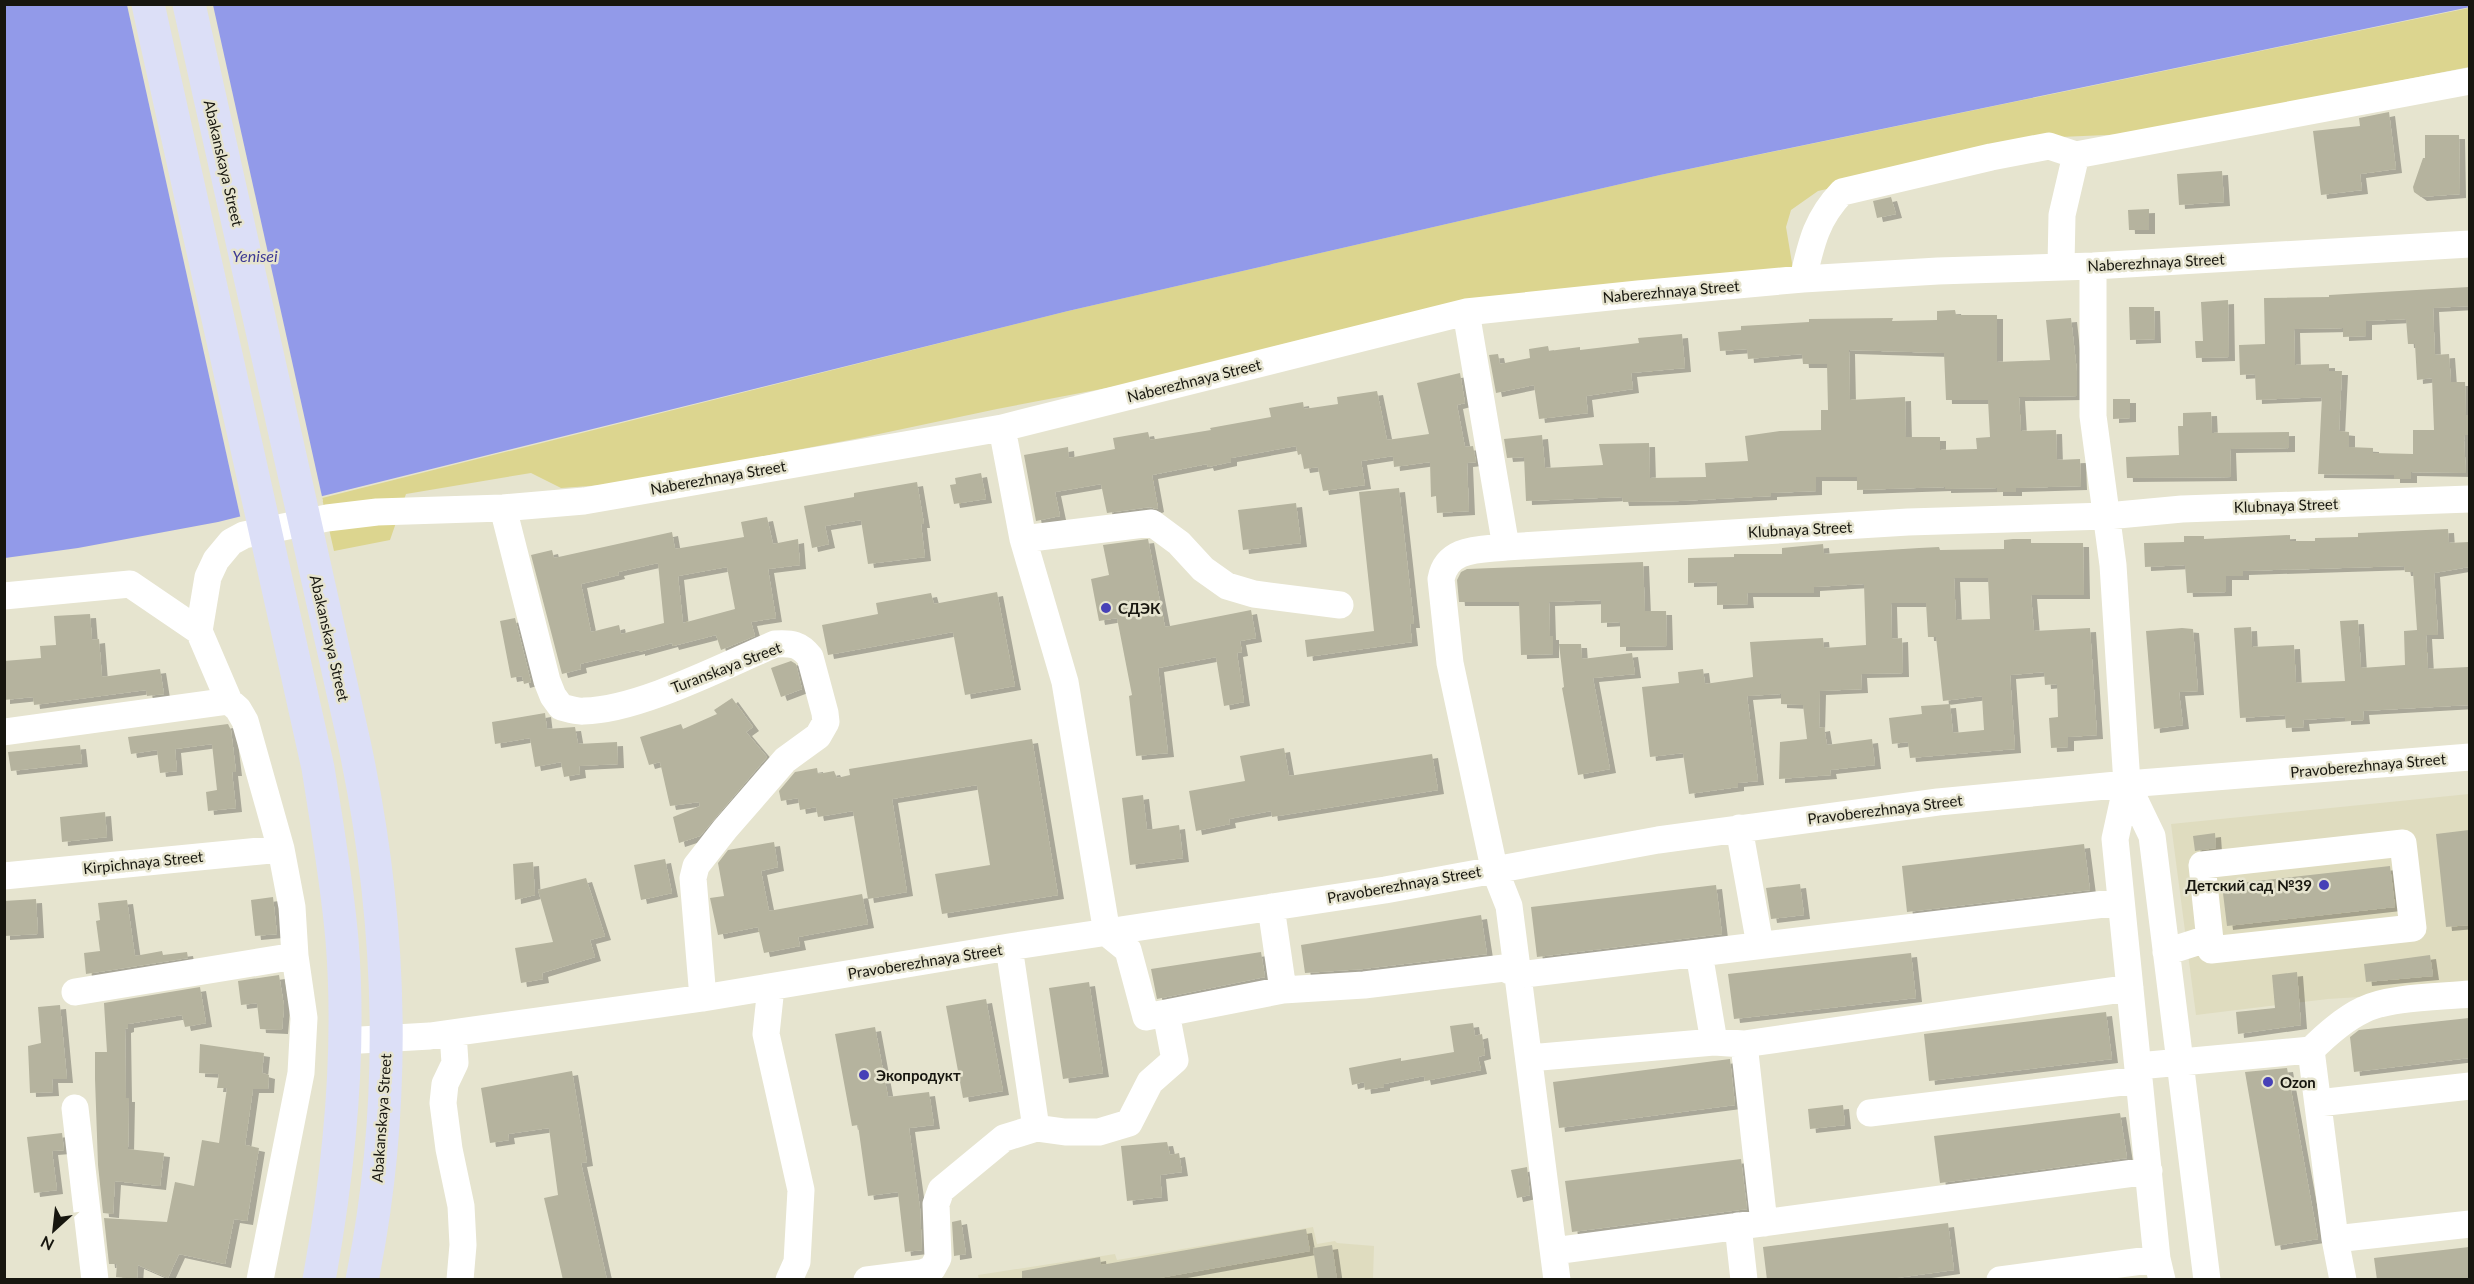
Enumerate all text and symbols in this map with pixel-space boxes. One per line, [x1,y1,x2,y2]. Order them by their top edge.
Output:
street label: Abakanskaya Street [201,98,247,229]
water label: Yenisei [232,246,278,265]
street label: Naberezhnaya Street [2087,249,2226,275]
street label: Naberezhnaya Street [1602,276,1741,306]
street label: Naberezhnaya Street [1125,355,1263,405]
street label: Naberezhnaya Street [649,456,788,498]
street label: Klubnaya Street [2234,494,2339,516]
street label: Klubnaya Street [1747,517,1853,541]
street label: Abakanskaya Street [307,573,353,704]
place label: СДЭК [1118,599,1161,617]
marker: СДЭК [1099,601,1113,615]
street label: Turanskaya Street [668,637,784,696]
street label: Pravoberezhnaya Street [2289,749,2447,781]
street label: Pravoberezhnaya Street [1806,790,1964,827]
street label: Kirpichnaya Street [82,847,205,877]
street label: Pravoberezhnaya Street [1326,861,1483,906]
place label: Детский сад №39 [2185,876,2312,894]
marker: Детский сад №39 [2317,878,2331,892]
street label: Pravoberezhnaya Street [846,940,1004,982]
street label: Abakanskaya Street [368,1052,395,1183]
place label: Экопродукт [876,1066,961,1084]
marker: Экопродукт [857,1068,871,1082]
place label: Ozon [2280,1073,2316,1091]
marker: Ozon [2261,1075,2275,1089]
north arrow [24,1200,84,1260]
text: N [37,1233,57,1255]

